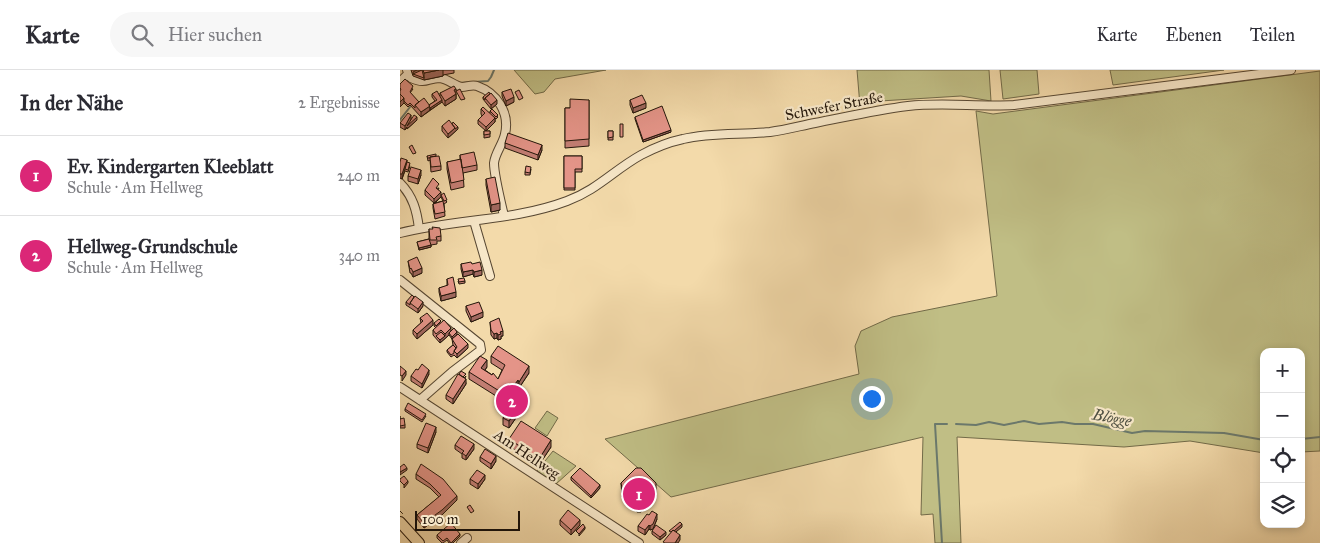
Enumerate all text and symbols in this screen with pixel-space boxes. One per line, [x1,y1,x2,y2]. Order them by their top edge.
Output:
search box [110,12,460,57]
text: Karte [25,20,80,50]
icon: search [128,21,156,49]
text: Hier suchen [168,23,262,46]
text: Karte [1097,24,1138,46]
text: Ebenen [1166,24,1222,46]
text: Teilen [1250,24,1295,46]
street label: Schwefer Straße [784,88,884,124]
text: In der Nähe [20,90,123,116]
text: 2 Ergebnisse [298,93,380,112]
text: Ev. Kindergarten Kleeblatt [67,155,274,178]
text: 1 [33,166,39,185]
text: 240 m [337,166,380,185]
text: Schule · Am Hellweg [67,178,203,197]
text: Hellweg-Grundschule [67,235,238,258]
text: 2 [32,246,40,265]
text: 340 m [338,246,380,265]
text: Schule · Am Hellweg [67,258,203,277]
map controls [1260,348,1305,528]
button: + [1260,348,1305,393]
pin: 2 [496,382,528,420]
your location [859,386,885,412]
button: − [1260,393,1305,438]
water label: Blögge [1090,404,1134,431]
street label: Am Hellweg [490,425,564,483]
button: locate [1260,438,1305,483]
pin: 1 [623,475,655,513]
button: layers [1260,483,1305,528]
scale bar [415,508,520,531]
text: 100 m [422,511,459,528]

